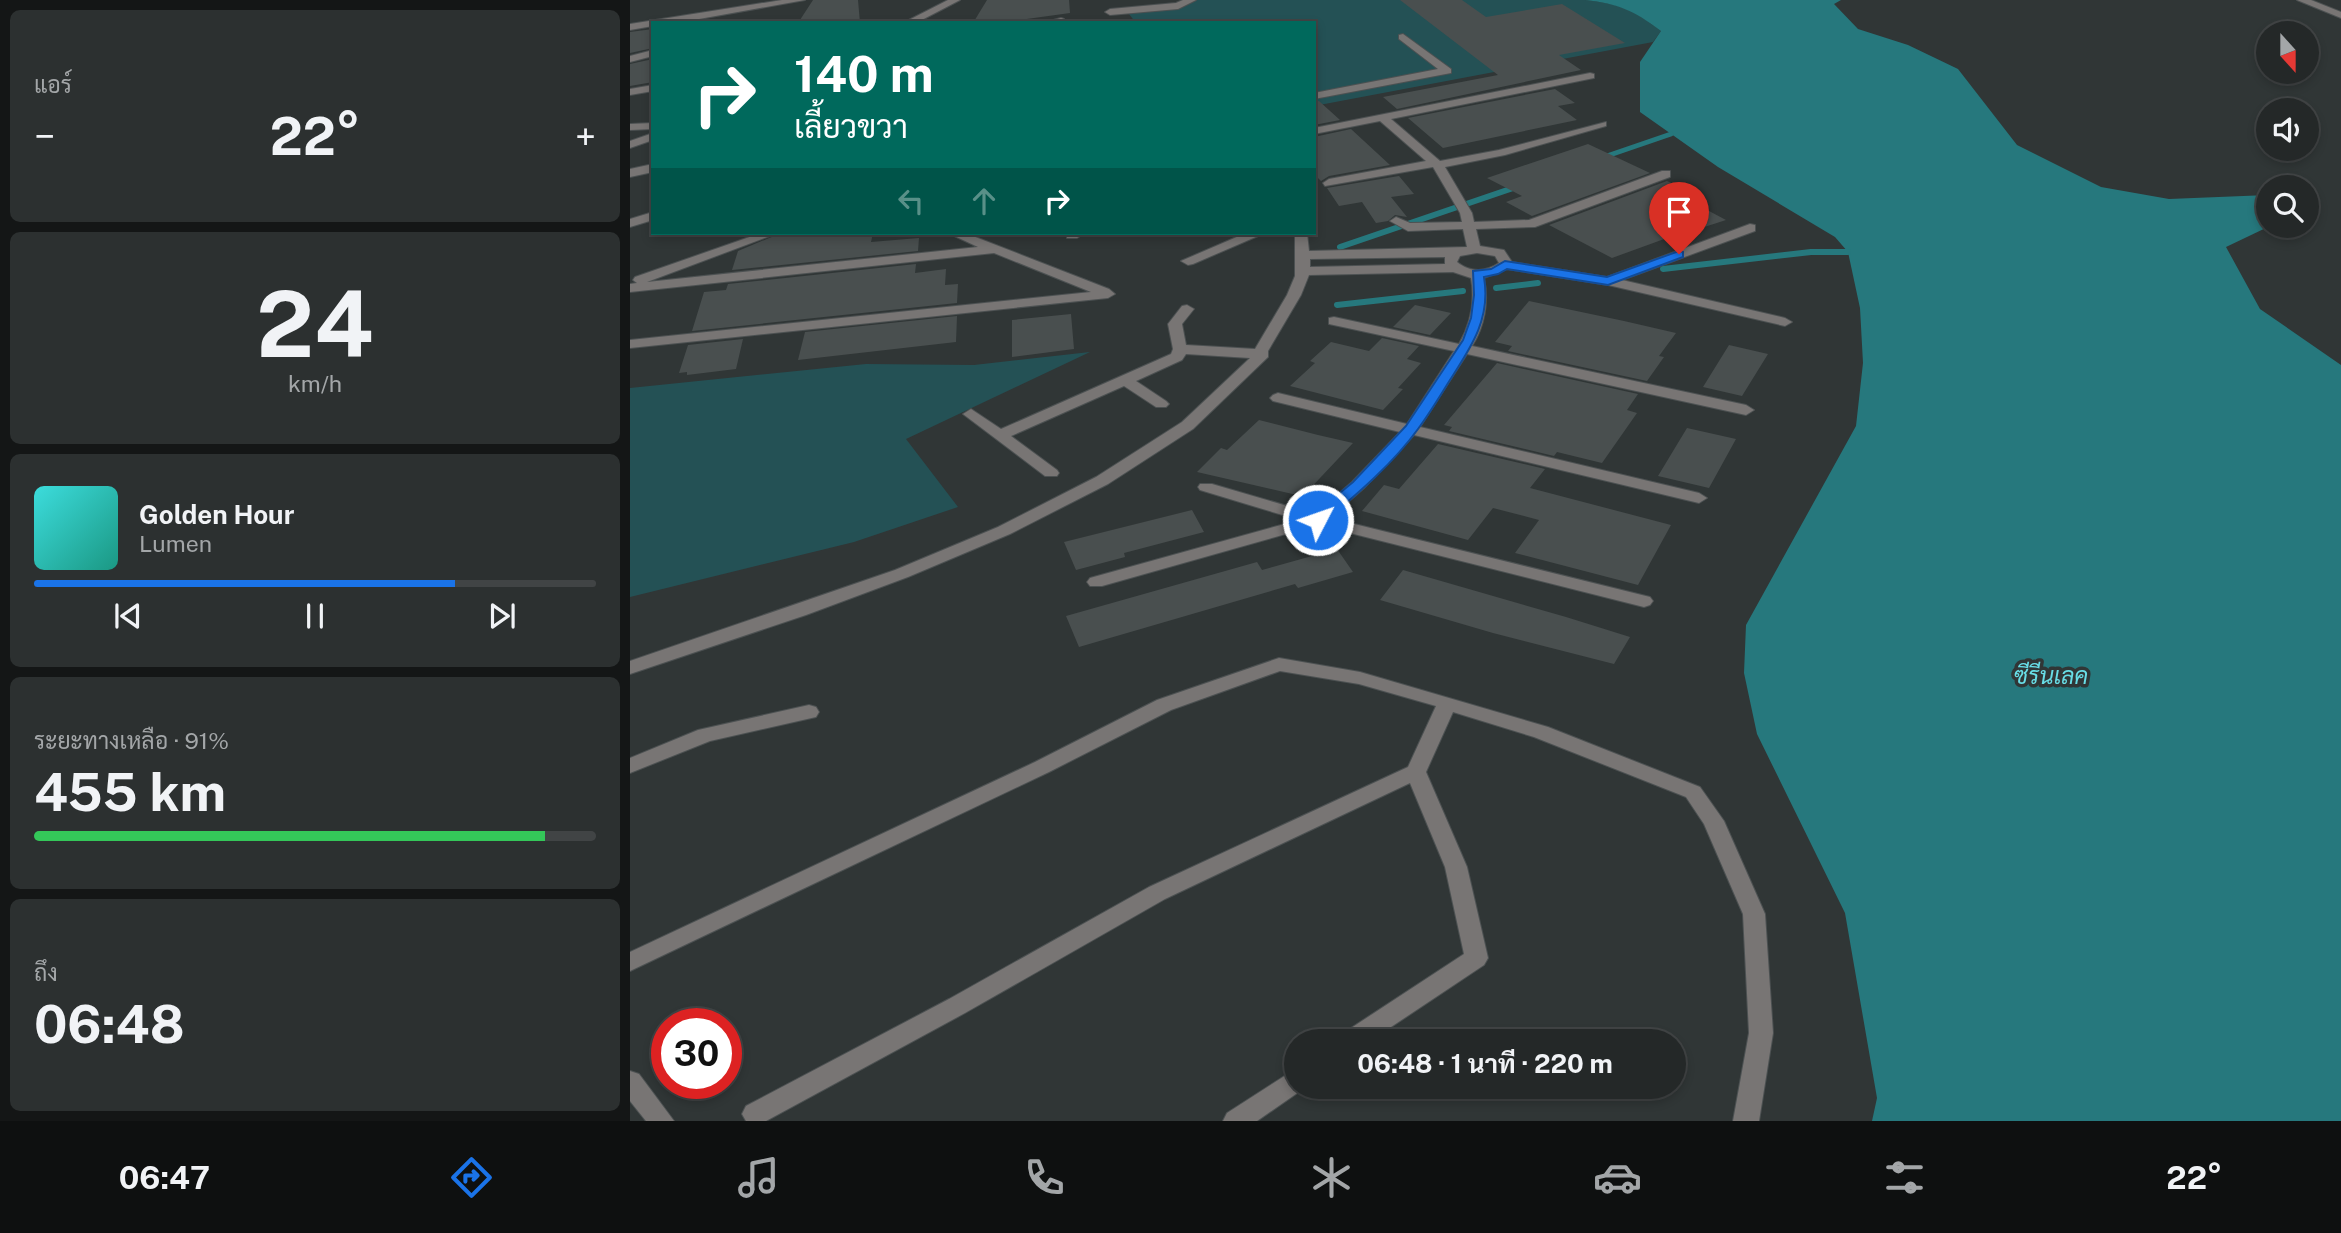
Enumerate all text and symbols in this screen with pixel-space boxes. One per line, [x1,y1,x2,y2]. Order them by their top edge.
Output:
north arrow [2256,21,2319,84]
map controls [2256,21,2319,238]
text: 140 m [794,45,934,103]
icon: right [679,49,770,140]
text: แอร์ [34,71,72,98]
button: sound [2256,98,2319,161]
text: 22° [270,106,360,167]
text: เลี้ยวขวา [794,108,908,145]
text: − [34,114,55,159]
text: + [575,114,596,159]
button: search [2256,175,2319,238]
icon: left [892,182,930,220]
icon: ahead [965,182,1003,220]
icon: right [1038,182,1076,220]
pin [1649,182,1709,254]
icon: arrive [1660,193,1698,231]
text: 24 [256,271,374,377]
text: km/h [288,370,342,397]
position arrow [1281,483,1355,557]
text: Golden Hour [139,499,294,530]
text: Lumen [139,530,212,557]
icon: previous [109,597,147,635]
icon: pause [296,597,334,635]
icon: next [483,597,521,635]
water label: ซีรีนเลค [2014,661,2088,689]
text: ระยะทางเหลือ · 91% [34,727,229,754]
text: 455 km [34,762,226,823]
text: ถึง [34,959,58,986]
text: 06:48 [34,994,185,1055]
speed limit sign: 30 [651,1008,742,1099]
text: 06:48 · 1 นาที · 220 m [1357,1048,1613,1079]
icon: directions [447,1153,496,1202]
icon: music [734,1153,783,1202]
icon: phone [1020,1153,1069,1202]
icon: climate [1307,1153,1356,1202]
icon: car [1593,1153,1642,1202]
icon: filters [1880,1153,1929,1202]
text: 06:47 [119,1159,210,1196]
text: 22° [2166,1159,2222,1196]

